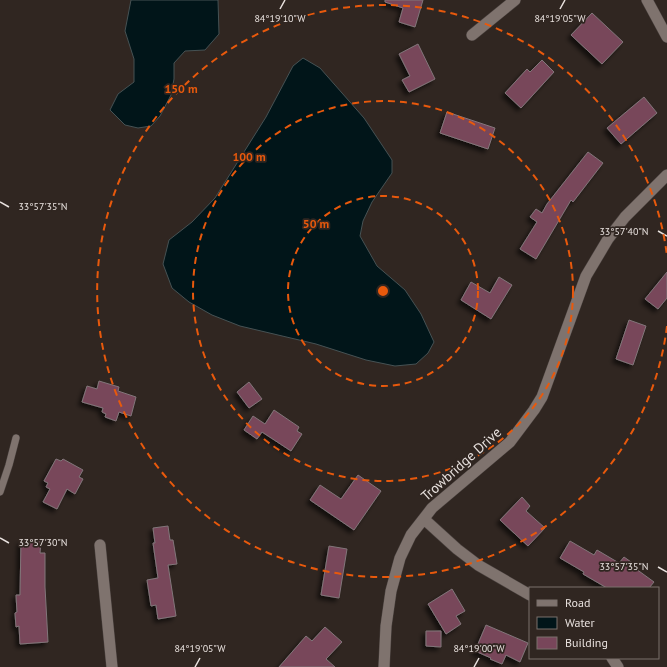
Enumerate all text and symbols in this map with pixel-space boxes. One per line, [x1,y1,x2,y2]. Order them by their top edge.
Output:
text: 84°19'10"W [254,12,306,25]
text: 84°19'05"W [534,12,586,25]
text: 150 m [164,81,198,96]
text: 100 m [232,149,266,164]
text: 33°57'35"N [18,200,68,213]
text: 50 m [303,216,329,231]
text: 33°57'40"N [599,225,649,238]
centre of rings [376,284,390,298]
street label: Trowbridge Drive [417,423,505,505]
text: 33°57'30"N [18,536,68,549]
text: 33°57'35"N [599,560,649,573]
legend [529,587,659,659]
text: Road [565,595,590,610]
text: Water [565,615,595,630]
text: Building [565,635,608,650]
text: 84°19'05"W [174,642,226,655]
text: 84°19'00"W [453,642,505,655]

